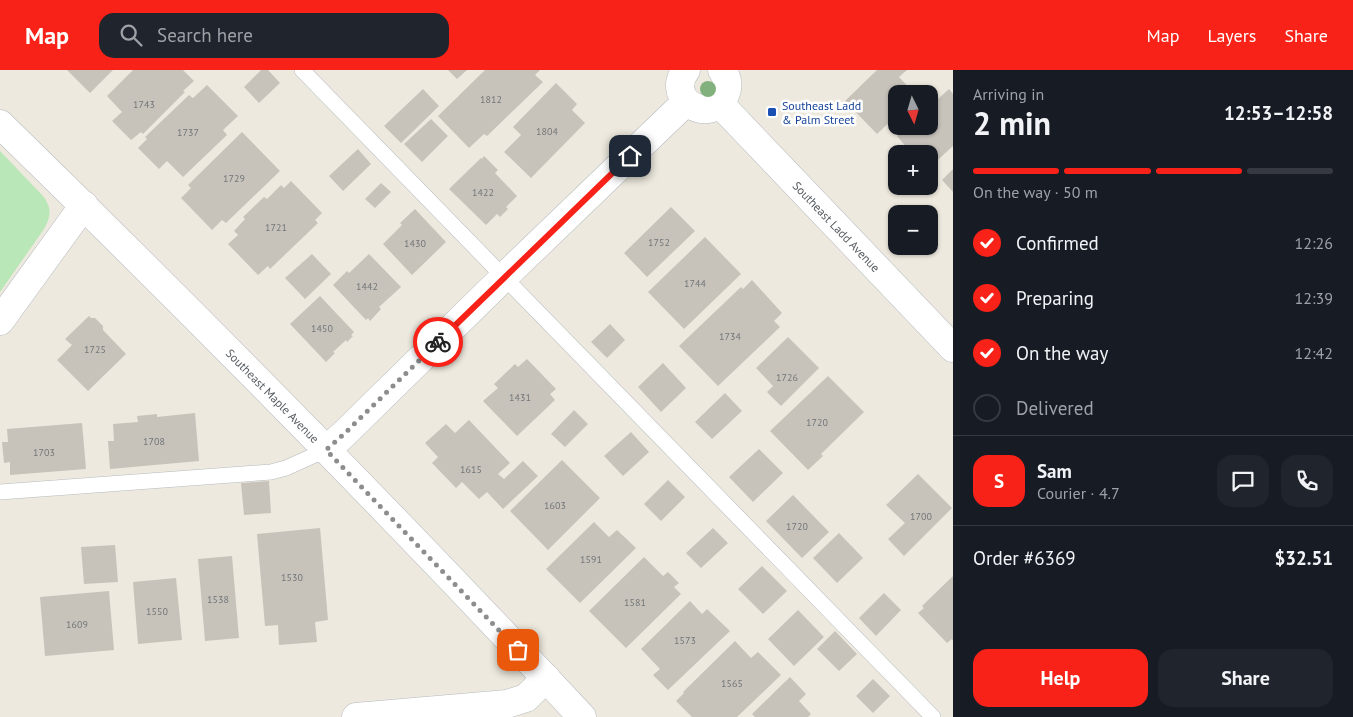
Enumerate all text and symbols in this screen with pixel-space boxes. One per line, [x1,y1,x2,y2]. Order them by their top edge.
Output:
search box [99,13,449,58]
text: Map [25,20,69,51]
icon: search [117,21,145,49]
text: Search here [157,23,253,47]
text: Map [1147,24,1179,47]
text: Layers [1207,24,1256,47]
text: Share [1284,24,1328,47]
text: Arriving in [973,84,1044,104]
north arrow [888,85,938,135]
map controls [888,85,938,255]
house number: 1812 [480,93,502,106]
house number: 1743 [133,98,155,111]
place label: Southeast Ladd & Palm Street [782,98,861,127]
text: 12:53–12:58 [1224,101,1333,125]
text: 2 min [973,102,1051,144]
marker: Southeast Ladd & Palm Street [766,106,778,118]
house number: 1804 [536,125,558,138]
house number: 1737 [177,126,199,139]
pin [609,135,651,177]
icon: home [616,142,644,170]
button: + [888,145,938,195]
house number: 1729 [223,172,245,185]
street label: Southeast Ladd Avenue [790,178,883,275]
text: On the way · 50 m [973,182,1098,202]
house number: 1422 [472,186,494,199]
button: − [888,205,938,255]
house number: 1721 [265,221,287,234]
icon: check [973,229,1001,257]
text: Confirmed [1016,231,1099,255]
text: 12:26 [1295,233,1333,253]
house number: 1752 [648,236,670,249]
house number: 1430 [404,237,426,250]
house number: 1744 [684,277,706,290]
house number: 1442 [356,280,378,293]
icon: check [973,284,1001,312]
text: Preparing [1016,286,1094,310]
text: 12:39 [1295,288,1333,308]
courier [413,317,463,367]
house number: 1450 [311,322,333,335]
icon: bike [424,328,452,356]
house number: 1734 [719,330,741,343]
icon: check [973,339,1001,367]
text: On the way [1016,341,1108,365]
house number: 1725 [84,343,106,356]
text: 12:42 [1295,343,1333,363]
street label: Southeast Maple Avenue [223,345,323,446]
house number: 1726 [776,371,798,384]
house number: 1431 [509,391,531,404]
text: Delivered [1016,396,1094,420]
house number: 1720 [806,416,828,429]
house number: 1708 [143,435,165,448]
house number: 1703 [33,446,55,459]
button: chat [1217,455,1269,507]
button: phone [1281,455,1333,507]
text: Sam [1037,459,1072,483]
house number: 1615 [460,463,482,476]
text: S [994,469,1004,493]
text: Courier · 4.7 [1037,483,1120,503]
house number: 1603 [544,499,566,512]
house number: 1700 [910,510,932,523]
house number: 1720 [786,520,808,533]
text: Order #6369 [973,546,1076,570]
text: $32.51 [1274,546,1333,570]
house number: 1591 [580,553,602,566]
house number: 1530 [281,571,303,584]
house number: 1538 [207,593,229,606]
house number: 1581 [624,596,646,609]
house number: 1550 [146,605,168,618]
house number: 1609 [66,618,88,631]
pin [497,629,539,671]
house number: 1573 [674,634,696,647]
icon: bag [504,636,532,664]
button: Help [973,649,1148,707]
button: Share [1158,649,1333,707]
house number: 1565 [721,677,743,690]

